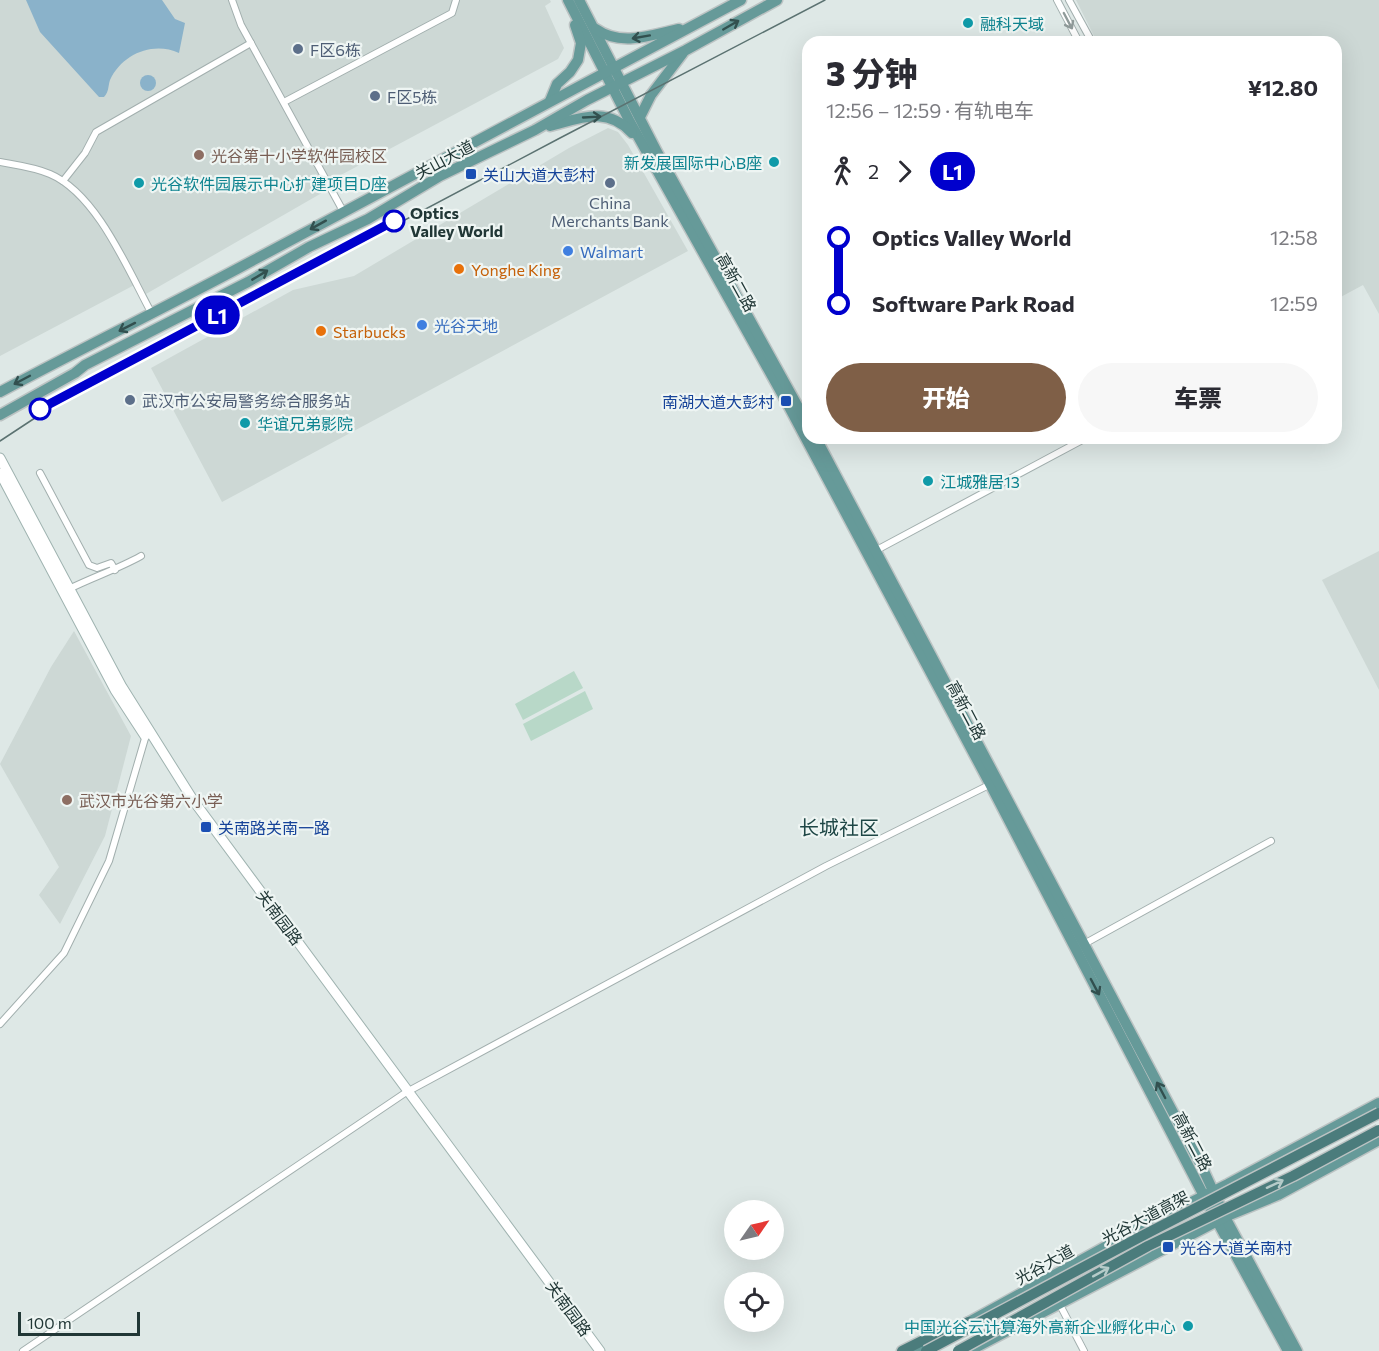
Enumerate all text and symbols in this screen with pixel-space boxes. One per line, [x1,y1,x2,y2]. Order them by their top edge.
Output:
one-way arrow [1062,12,1074,29]
place label: 融科天域 [980,14,1044,33]
marker: 融科天域 [961,16,975,30]
one-way arrow [722,19,739,31]
one-way arrow [632,32,652,43]
place label: F区6栋 [310,40,361,59]
marker: F区6栋 [291,42,305,56]
text: 3 分钟 [826,52,918,93]
text: ¥12.80 [1248,74,1318,101]
place label: F区5栋 [387,87,437,106]
marker: F区5栋 [368,89,382,103]
text: 12:56 – 12:59 · 有轨电车 [826,98,1034,122]
one-way arrow [581,112,601,123]
street label: 关山大道 [411,136,477,182]
place label: 光谷第十小学软件园校区 [211,146,387,165]
marker: 光谷第十小学软件园校区 [192,148,206,162]
place label: 新发展国际中心B座 [624,153,762,172]
marker: 新发展国际中心B座 [767,155,781,169]
icon: walk [826,155,859,188]
icon: forward [888,155,921,188]
text: 2 [868,159,879,183]
text: L1 [942,159,963,184]
place label: 关山大道大彭村 [483,165,595,184]
marker: 关山大道大彭村 [464,167,478,181]
place label: 光谷软件园展示中心扩建项目D座 [151,174,387,193]
marker: 光谷软件园展示中心扩建项目D座 [132,176,146,190]
marker: China Merchants Bank [603,176,617,190]
place label: China Merchants Bank [551,193,669,230]
place label: Optics Valley World [410,203,503,240]
marker: Optics Valley World [383,210,405,232]
one-way arrow [309,220,327,231]
text: Optics Valley World [872,224,1071,251]
text: 12:58 [1270,225,1318,249]
place label: Walmart [580,242,644,261]
marker: Walmart [561,244,575,258]
street label: 高新二路 [713,249,761,315]
place label: Yonghe King [471,260,561,279]
marker: Yonghe King [452,262,466,276]
one-way arrow [251,269,268,281]
text: Software Park Road [872,290,1075,317]
text: 12:59 [1270,291,1318,315]
line badge: L1 [190,296,244,334]
text: L1 [207,303,227,328]
place label: 光谷天地 [434,316,498,335]
marker: 光谷天地 [415,318,429,332]
one-way arrow [119,322,137,333]
place label: Starbucks [333,322,406,341]
marker: Starbucks [314,324,328,338]
button: 开始 [826,363,1066,432]
button: 车票 [1078,363,1318,432]
one-way arrow [14,374,31,386]
place label: 武汉市公安局警务综合服务站 [142,391,350,410]
place label: 南湖大道大彭村 [662,392,774,411]
marker: 武汉市公安局警务综合服务站 [123,393,137,407]
marker: 南湖大道大彭村 [779,394,793,408]
unlabelled marker [29,398,51,420]
place label: 华谊兄弟影院 [257,414,353,433]
marker: 华谊兄弟影院 [238,416,252,430]
place label: 江城雅居13 [940,472,1020,491]
marker: 江城雅居13 [921,474,935,488]
street label: 高新二路 [944,677,990,743]
place label: 武汉市光谷第六小学 [79,791,223,810]
marker: 武汉市光谷第六小学 [60,793,74,807]
district label: 长城社区 [799,815,879,839]
place label: 关南路关南一路 [218,818,330,837]
marker: 关南路关南一路 [199,820,213,834]
street label: 关南园路 [253,886,307,948]
one-way arrow [1090,977,1101,995]
one-way arrow [1155,1082,1166,1100]
street label: 高新二路 [1170,1108,1216,1174]
one-way arrow [1265,1178,1283,1190]
street label: 光谷大道高架 [1098,1186,1192,1248]
north arrow [724,1200,784,1260]
map controls [724,1200,784,1332]
place label: 光谷大道关南村 [1180,1238,1292,1257]
street label: 光谷大道 [1011,1240,1077,1288]
marker: 光谷大道关南村 [1161,1240,1175,1254]
one-way arrow [1091,1266,1109,1277]
button: locate [724,1272,784,1332]
street label: 关南园路 [543,1277,595,1339]
scale bar [18,1309,140,1336]
text: 100 m [27,1313,72,1332]
place label: 中国光谷云计算海外高新企业孵化中心 [904,1317,1176,1336]
marker: 中国光谷云计算海外高新企业孵化中心 [1181,1319,1195,1333]

